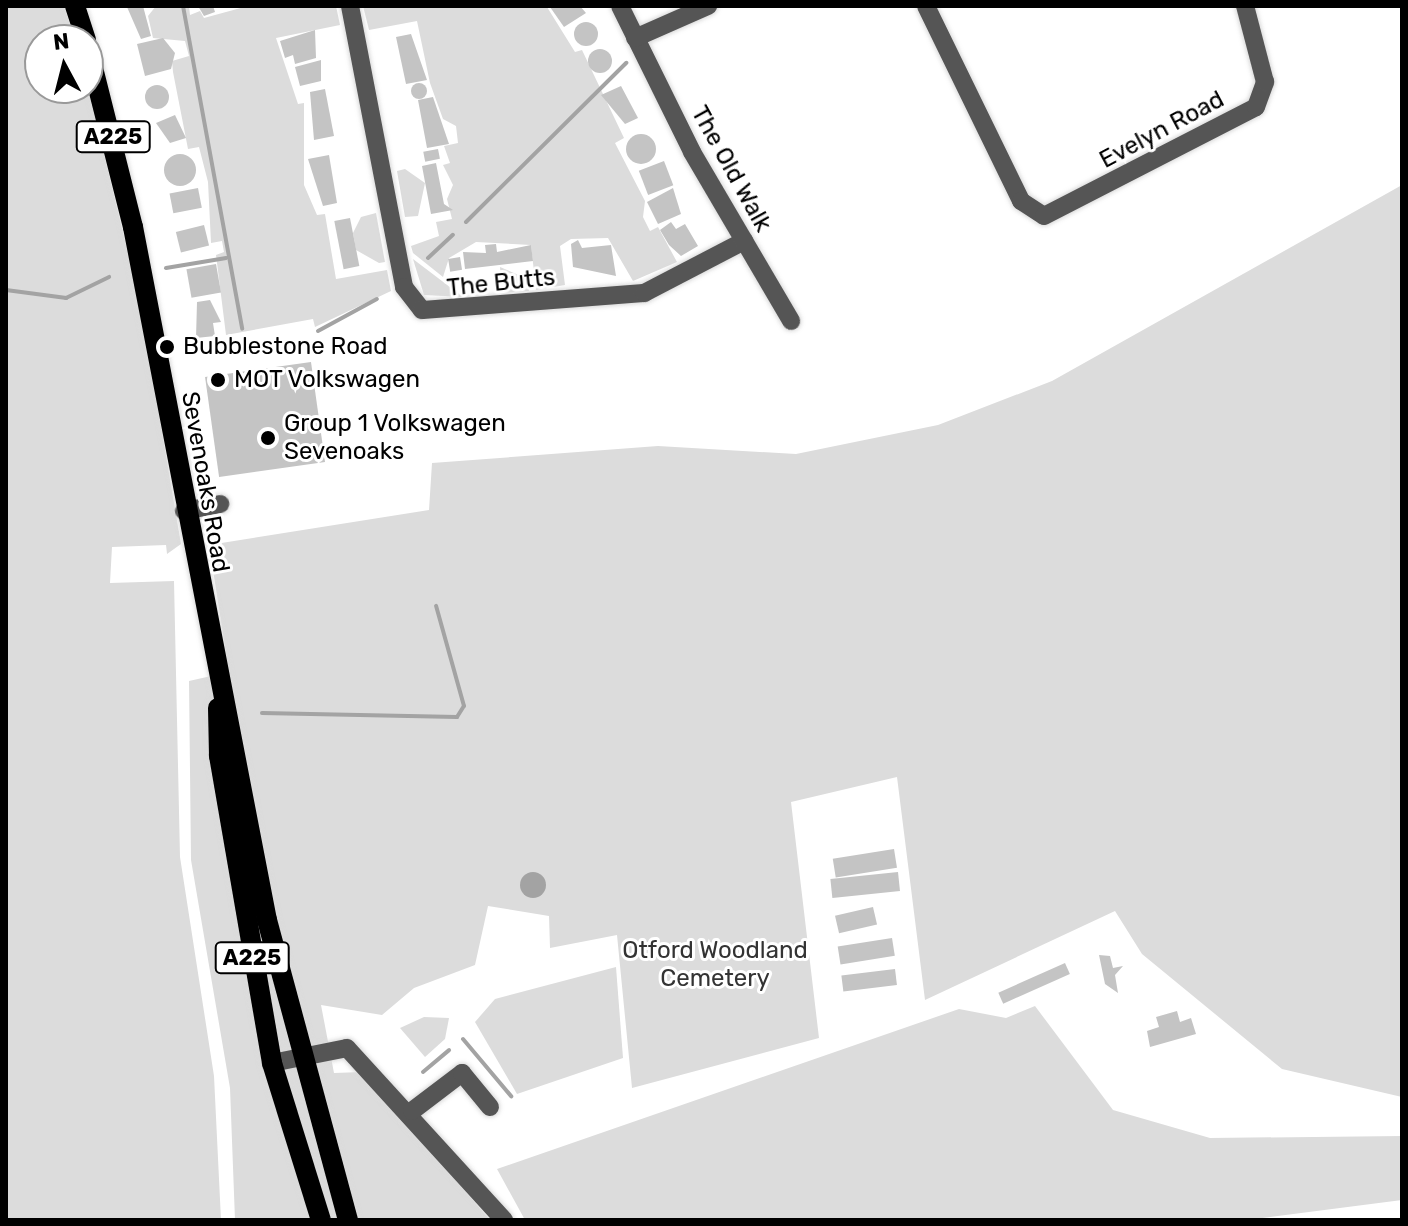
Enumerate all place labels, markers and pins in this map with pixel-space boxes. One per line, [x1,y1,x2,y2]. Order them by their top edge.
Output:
place label: Bubblestone Road [183,333,387,361]
marker: Bubblestone Road [158,338,176,356]
place label: MOT Volkswagen [234,366,421,394]
marker: MOT Volkswagen [209,371,227,389]
place label: Group 1 Volkswagen Sevenoaks [284,410,506,466]
marker: Group 1 Volkswagen Sevenoaks [259,429,277,447]

